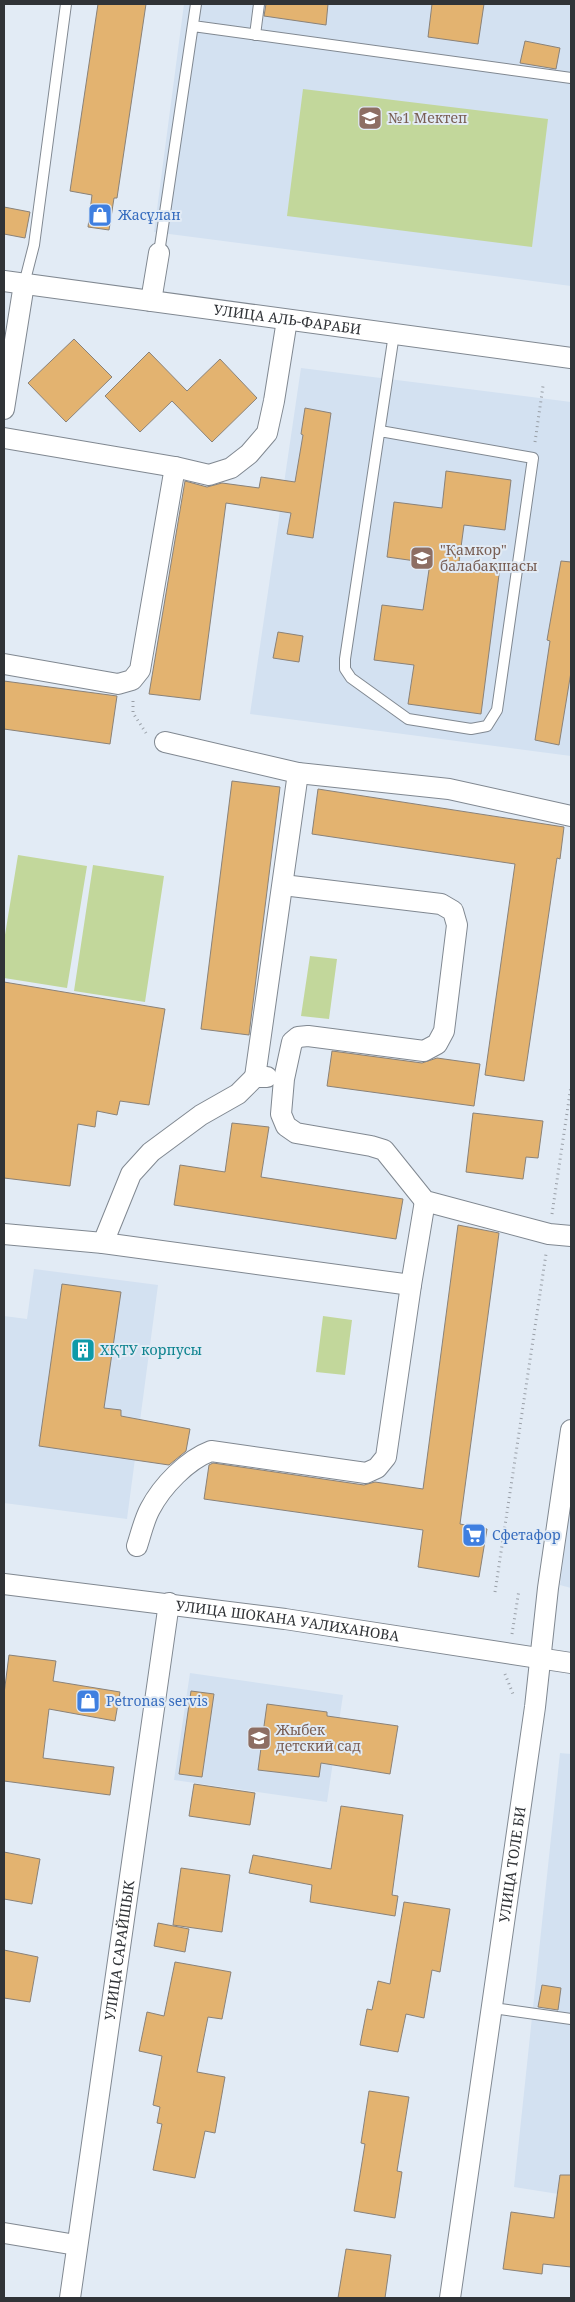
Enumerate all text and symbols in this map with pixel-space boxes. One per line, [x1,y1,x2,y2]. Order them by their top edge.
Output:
school or university icon: №1 Мектеп [357,105,383,131]
place label: №1 Мектеп [388,108,467,127]
shop icon: Жасұлан [87,202,113,228]
place label: Жасұлан [117,205,181,224]
street label: УЛИЦА АЛЬ-ФАРАБИ [212,300,362,338]
place label: "Қамкор" балабақшасы [440,540,537,575]
school or university icon: "Қамкор" балабақшасы [409,545,435,571]
building icon: ХҚТУ корпусы [70,1337,96,1363]
place label: ХҚТУ корпусы [100,1340,202,1359]
supermarket icon: Сфетафор [461,1522,487,1548]
place label: Сфетафор [492,1525,561,1544]
street label: УЛИЦА ШОКАНА УАЛИХАНОВА [175,1595,401,1645]
shop icon: Petronas servis [75,1688,101,1714]
place label: Petronas servis [106,1691,208,1710]
place label: Жыбек детский сад [275,1720,361,1755]
school or university icon: Жыбек детский сад [246,1725,272,1751]
street label: УЛИЦА ТОЛЕ БИ [494,1805,530,1924]
street label: УЛИЦА САРАЙШЫК [100,1879,138,2022]

